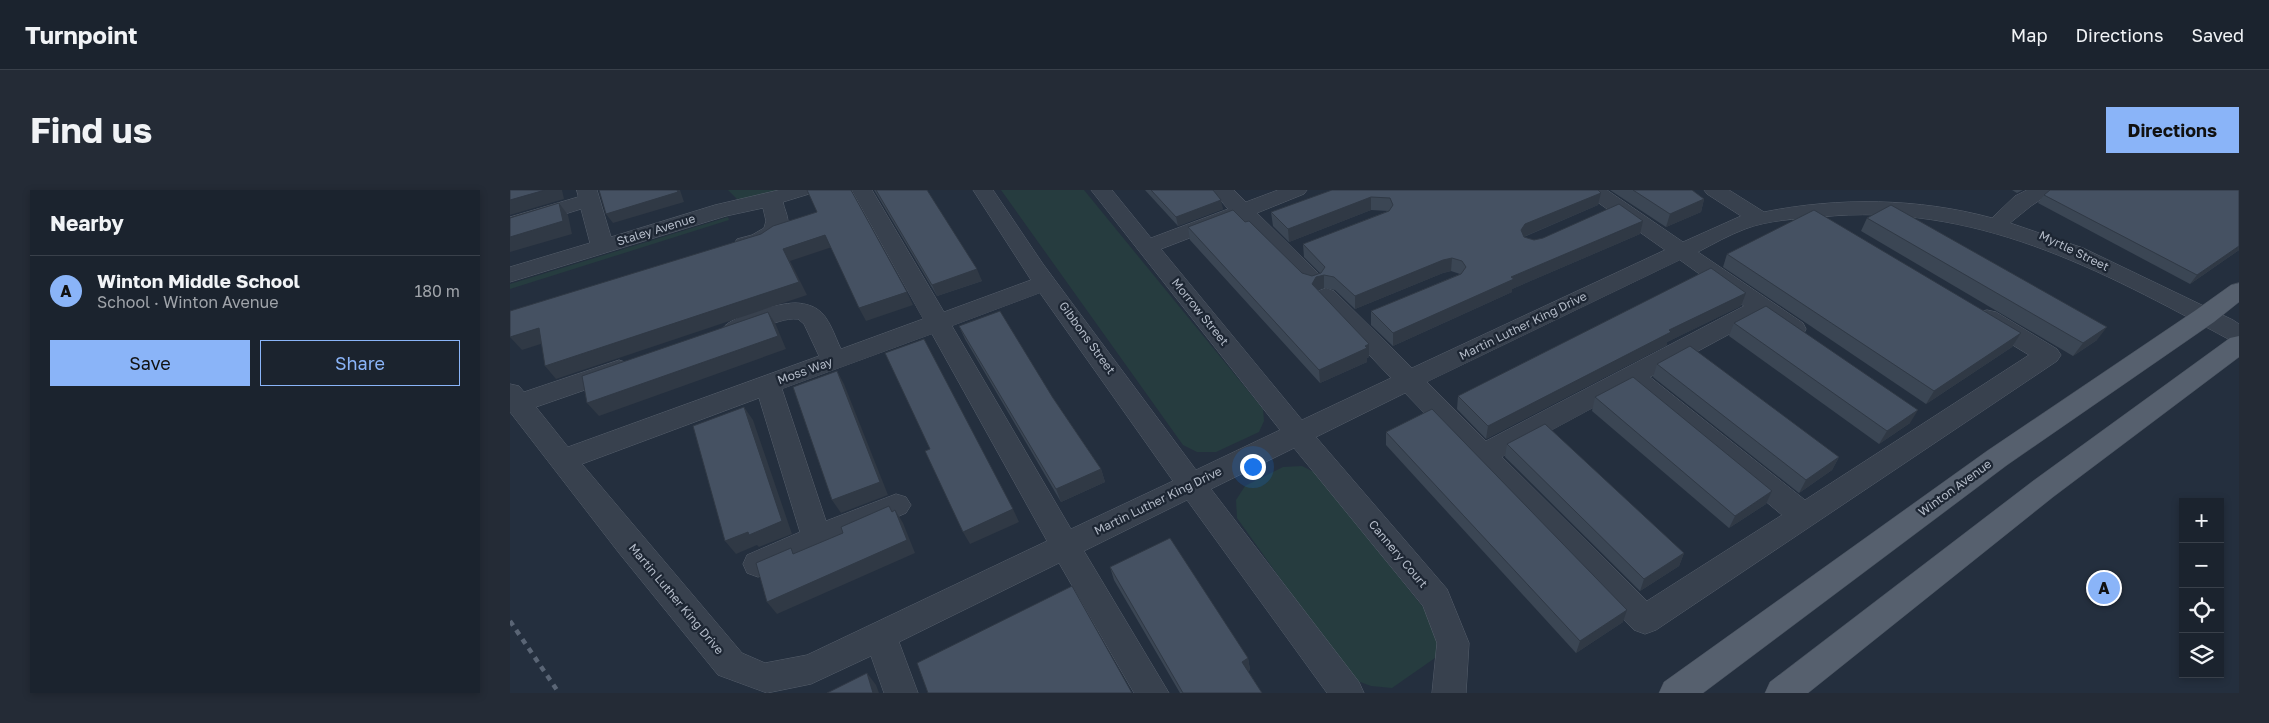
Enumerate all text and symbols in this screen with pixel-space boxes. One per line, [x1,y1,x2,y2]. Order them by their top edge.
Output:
text: Turnpoint [25,20,138,49]
text: Map [2011,24,2047,46]
text: Directions [2075,24,2163,46]
text: Saved [2191,24,2244,46]
button: Directions [2106,107,2239,153]
text: Find us [30,109,152,151]
text: Nearby [50,210,124,236]
street label: Staley Avenue [615,210,697,249]
street label: Myrtle Street [2037,227,2112,274]
text: Winton Middle School [97,269,300,292]
street label: Morrow Street [1169,275,1232,348]
text: A [60,281,72,301]
text: 180 m [414,281,460,301]
street label: Martin Luther King Drive [1457,288,1589,363]
text: School · Winton Avenue [97,292,279,312]
street label: Gibbons Street [1056,299,1119,377]
button: Save [50,340,250,386]
button: Share [260,340,460,386]
street label: Moss Way [775,354,835,387]
your location [1240,454,1266,480]
street label: Winton Avenue [1915,456,1994,519]
street label: Martin Luther King Drive [1092,463,1224,538]
map controls [2179,498,2224,678]
button: + [2179,498,2224,543]
street label: Cannery Court [1366,517,1431,591]
street label: Martin Luther King Drive [626,540,727,657]
button: − [2179,543,2224,588]
pin: A [2088,569,2120,607]
button: locate [2179,588,2224,633]
button: layers [2179,633,2224,678]

